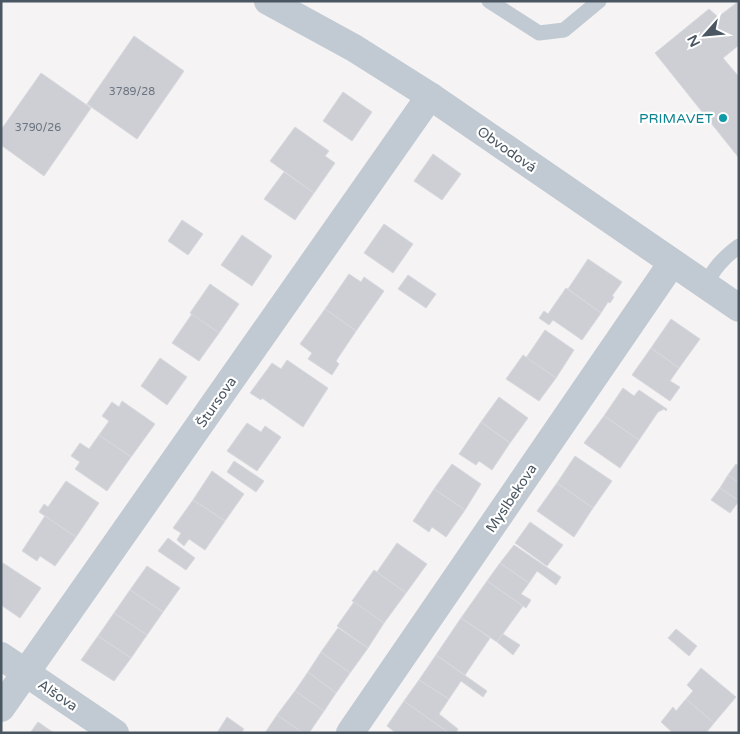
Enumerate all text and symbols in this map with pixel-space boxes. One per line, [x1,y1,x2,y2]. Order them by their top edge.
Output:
north arrow [680,10,730,60]
text: N [684,32,704,50]
house number: 3789/28 [109,85,155,98]
place label: PRIMAVET [639,110,713,127]
marker: PRIMAVET [717,112,729,124]
house number: 3790/26 [15,121,61,134]
street label: Obvodová [474,123,540,176]
street label: Štursova [193,374,240,431]
street label: Myslbekova [482,461,541,536]
street label: Alšova [35,676,81,715]

